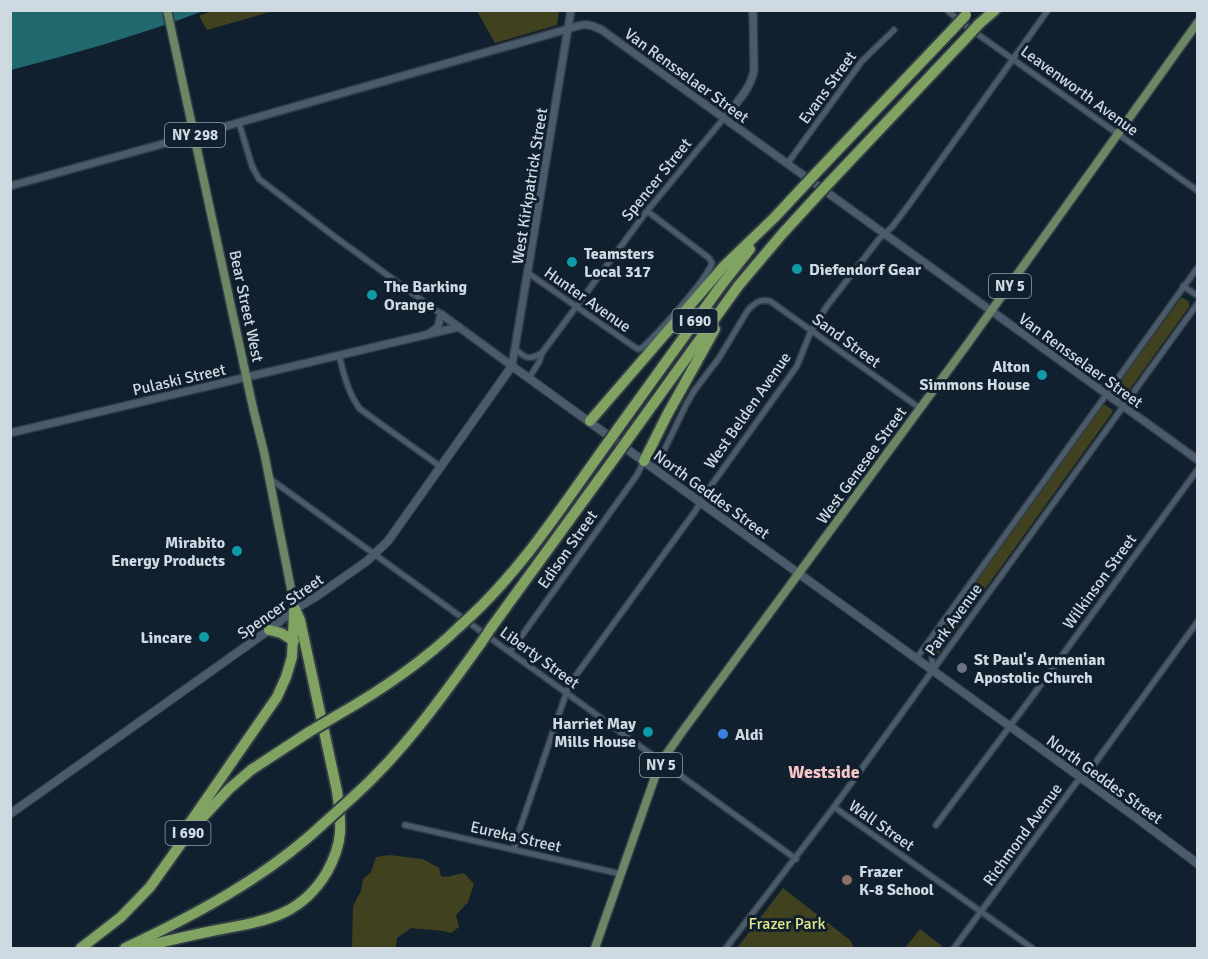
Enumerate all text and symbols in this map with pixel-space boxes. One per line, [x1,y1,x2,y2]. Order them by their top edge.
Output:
street label: Van Rensselaer Street [620,24,753,128]
street label: Leavenworth Avenue [1016,41,1142,140]
street label: Evans Street [795,47,861,128]
street label: West Kirkpatrick Street [508,106,552,266]
road number: NY 298 [165,123,225,147]
street label: Spencer Street [617,134,696,225]
place label: Teamsters Local 317 [584,244,654,282]
street label: Bear Street West [224,248,268,364]
marker: Teamsters Local 317 [565,255,579,269]
place label: Diefendorf Gear [809,260,922,280]
marker: Diefendorf Gear [790,262,804,276]
street label: Hunter Avenue [540,263,635,337]
road number: NY 5 [989,274,1031,298]
place label: The Barking Orange [384,277,468,315]
marker: The Barking Orange [365,288,379,302]
road number: I 690 [672,309,718,333]
street label: Sand Street [808,309,885,372]
street label: Van Rensselaer Street [1014,309,1147,413]
street label: West Belden Avenue [700,348,796,473]
place label: Alton Simmons House [920,357,1030,395]
street label: Pulaski Street [131,359,228,400]
marker: Alton Simmons House [1035,368,1049,382]
street label: West Genesee Street [812,403,911,528]
street label: North Geddes Street [649,446,774,544]
street label: Edison Street [534,506,602,593]
street label: Wilkinson Street [1059,530,1141,633]
place label: Mirabito Energy Products [111,533,225,571]
marker: Mirabito Energy Products [230,544,244,558]
street label: Spencer Street [234,570,328,644]
street label: Park Avenue [921,580,987,660]
street label: Liberty Street [496,622,583,694]
place label: Lincare [140,628,192,648]
marker: Lincare [197,630,211,644]
place label: St Paul's Armenian Apostolic Church [974,650,1106,688]
marker: St Paul's Armenian Apostolic Church [955,661,969,675]
place label: Harriet May Mills House [552,714,636,752]
marker: Harriet May Mills House [641,725,655,739]
place label: Aldi [735,725,763,745]
marker: Aldi [716,727,730,741]
street label: North Geddes Street [1042,731,1167,829]
road number: NY 5 [640,753,682,777]
district label: Westside [788,761,860,783]
street label: Richmond Avenue [979,779,1067,890]
street label: Wall Street [845,796,918,856]
street label: Eureka Street [468,817,563,857]
road number: I 690 [166,821,210,845]
place label: Frazer K-8 School [859,862,934,900]
marker: Frazer K-8 School [840,873,854,887]
park label: Frazer Park [749,914,825,934]

